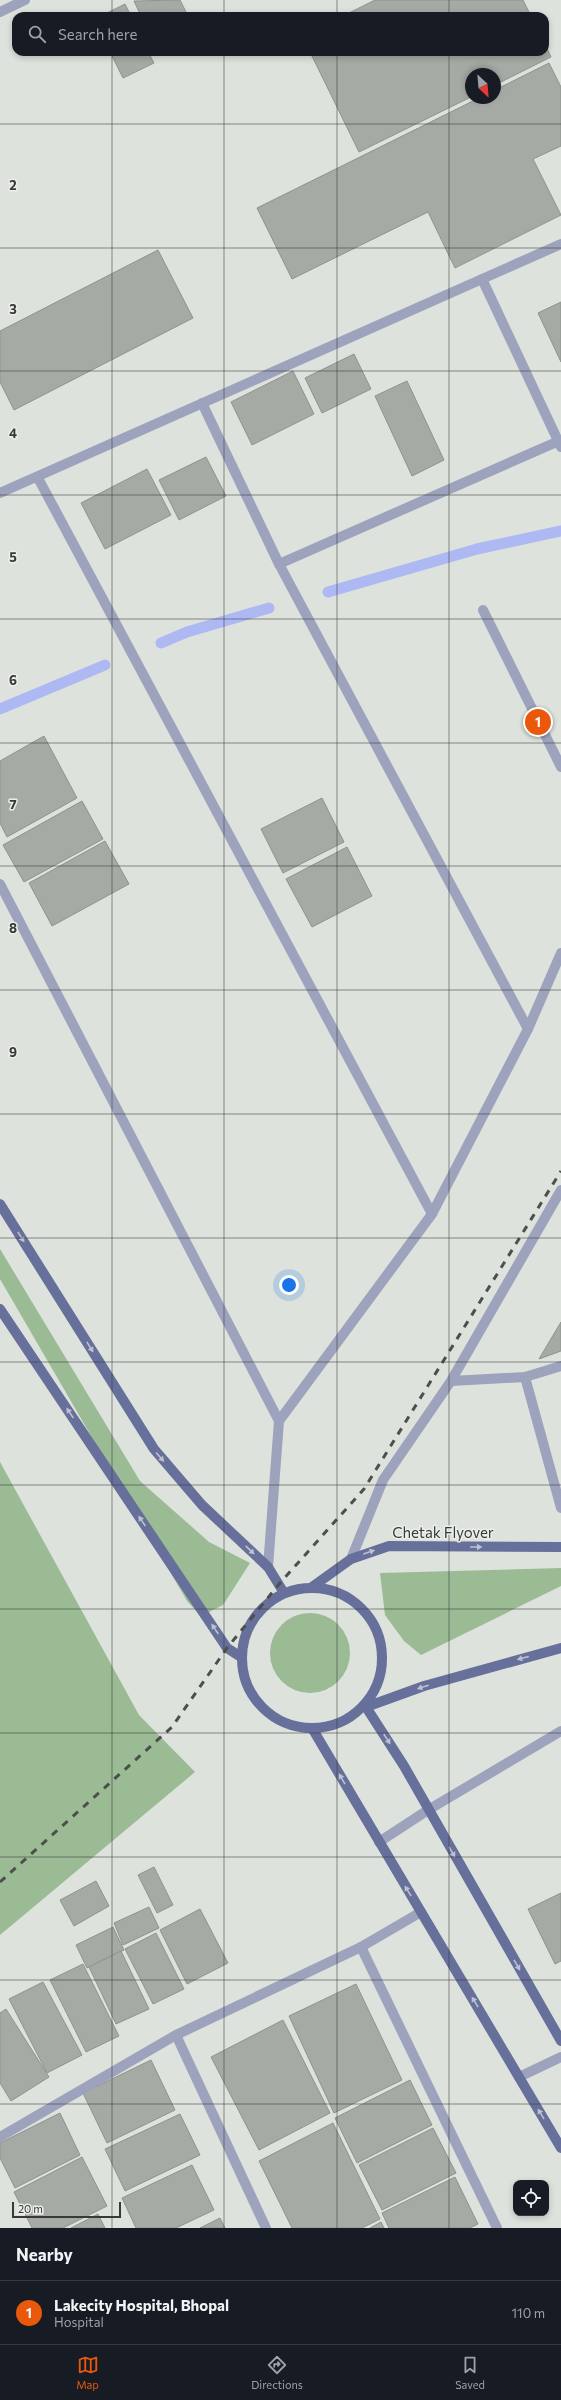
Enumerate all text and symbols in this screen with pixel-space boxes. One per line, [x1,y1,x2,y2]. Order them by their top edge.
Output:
search box [12,12,549,56]
icon: search [26,23,48,45]
text: Search here [58,25,137,43]
north arrow [465,68,501,104]
text: 2 [9,177,17,193]
text: 3 [9,301,17,317]
text: 4 [9,425,17,441]
text: 5 [9,549,17,565]
text: 6 [9,672,17,688]
pin: 1 [525,707,551,737]
text: 7 [9,796,17,812]
text: 8 [9,920,17,936]
text: 9 [9,1044,17,1060]
one-way arrow [17,1231,24,1243]
your location [279,1275,299,1295]
one-way arrow [86,1341,93,1353]
one-way arrow [66,1408,74,1419]
one-way arrow [155,1452,164,1461]
one-way arrow [139,1516,146,1527]
street label: Chetak Flyover [392,1523,494,1541]
one-way arrow [470,1544,483,1550]
one-way arrow [245,1545,255,1555]
one-way arrow [364,1549,376,1555]
one-way arrow [211,1624,219,1634]
one-way arrow [517,1655,529,1661]
one-way arrow [417,1684,429,1690]
one-way arrow [383,1734,391,1744]
one-way arrow [338,1773,345,1785]
one-way arrow [448,1846,455,1858]
one-way arrow [405,1885,412,1897]
one-way arrow [513,1959,520,1970]
one-way arrow [471,1996,478,2008]
one-way arrow [538,2108,545,2120]
map controls [513,2180,549,2216]
button: locate [513,2180,549,2216]
scale bar [12,2200,121,2219]
text: 20 m [18,2202,43,2215]
text: Nearby [16,2244,73,2265]
text: Lakecity Hospital, Bhopal [54,2296,229,2314]
text: 1 [26,2305,32,2321]
text: 110 m [512,2305,545,2321]
text: Hospital [54,2314,104,2330]
tab: Map [76,2354,99,2391]
tab: Directions [251,2354,303,2391]
tab: Saved [455,2354,485,2391]

